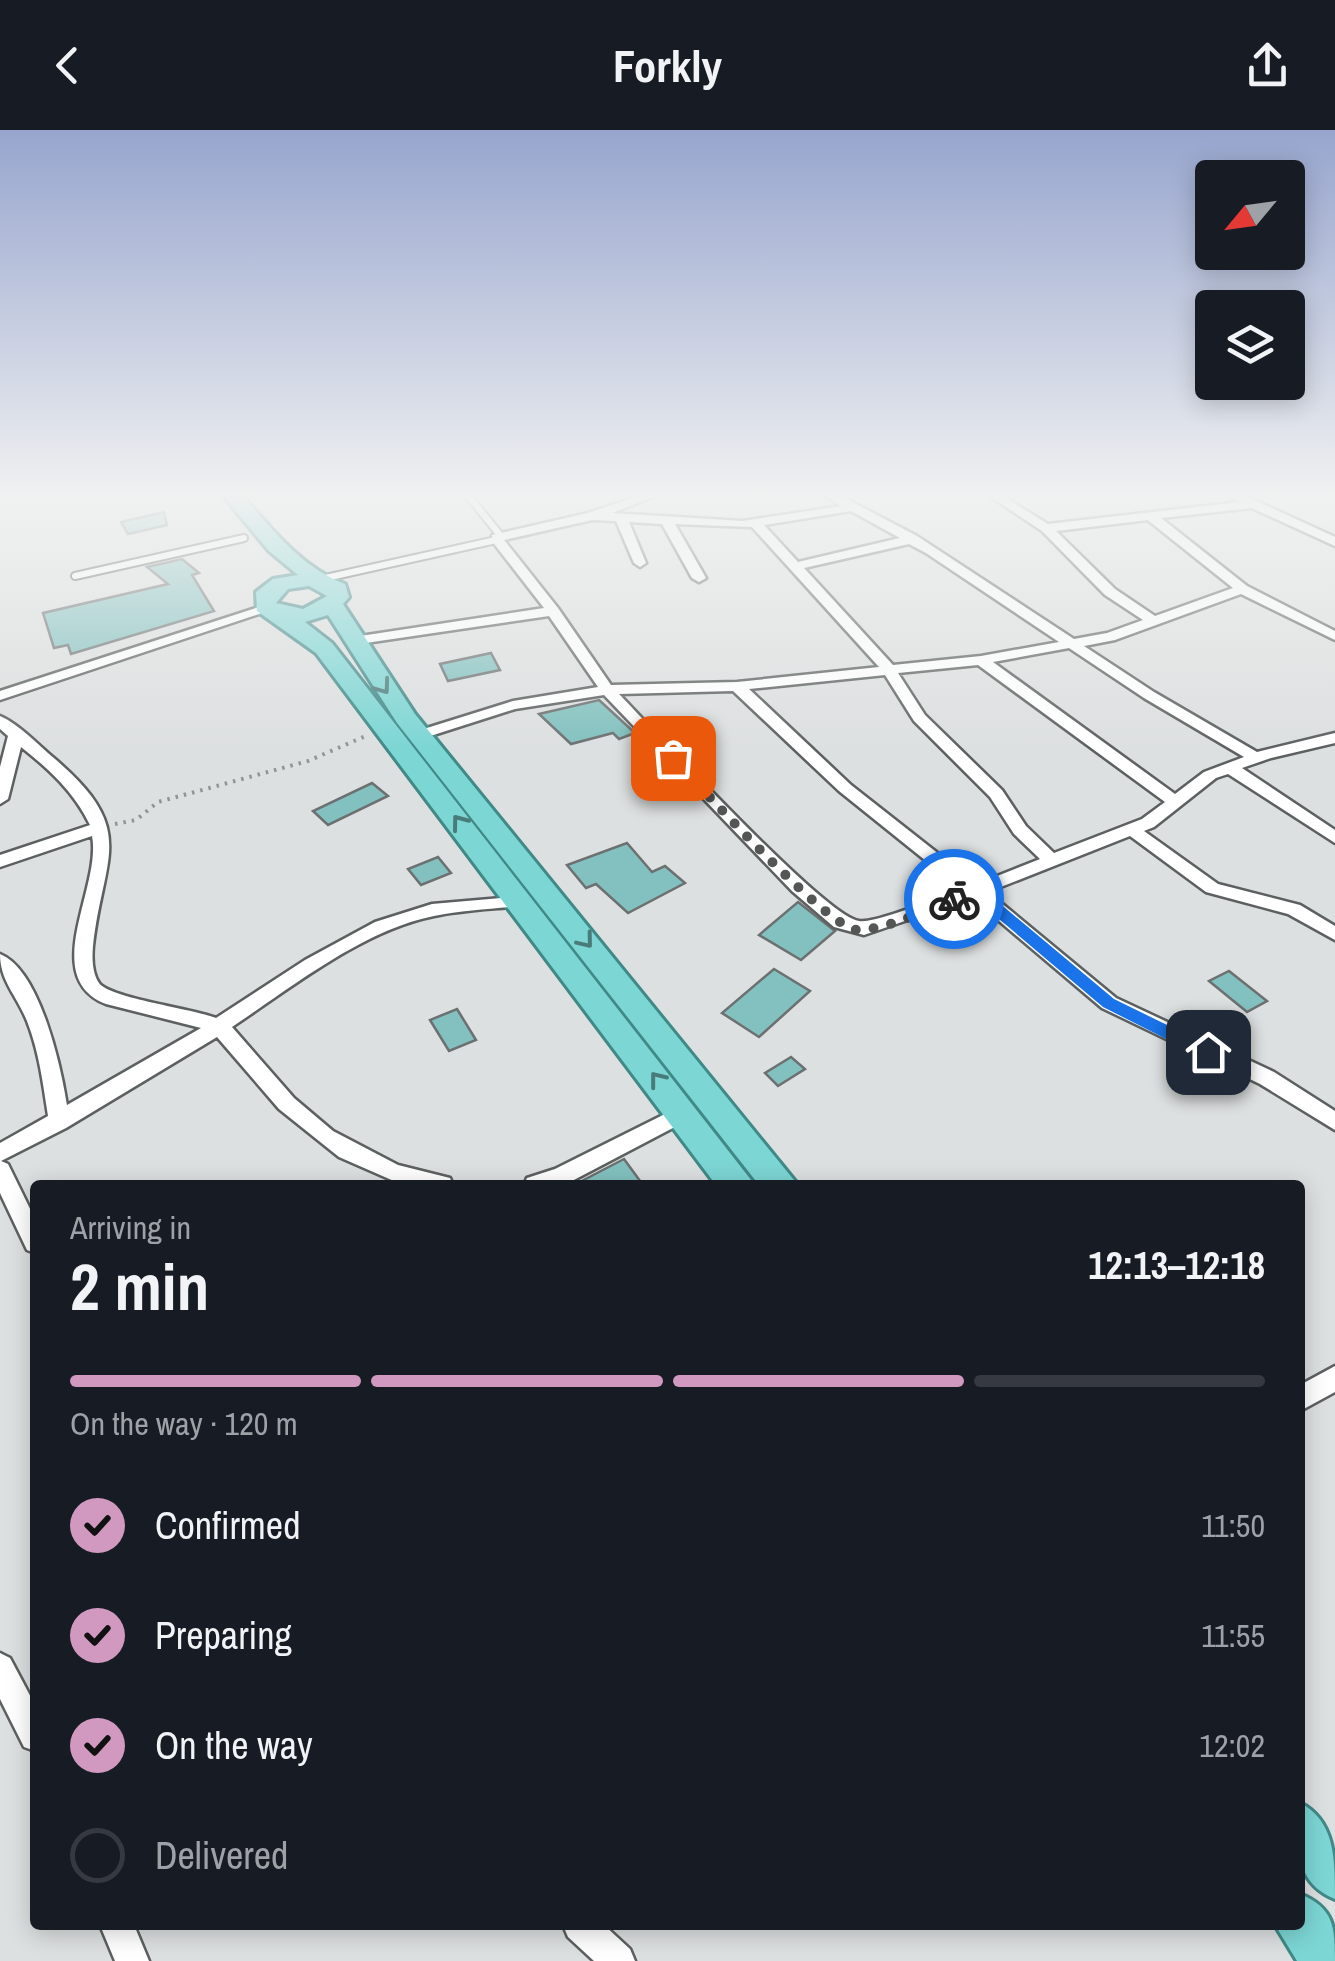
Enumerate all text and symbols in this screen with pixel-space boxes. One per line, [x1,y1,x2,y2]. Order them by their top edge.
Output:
text: Forkly [613,35,722,96]
icon: back [40,38,95,93]
icon: share [1240,38,1295,93]
north arrow [1195,160,1305,270]
map controls [1195,160,1305,400]
button: layers [1195,290,1305,400]
one-way arrow [372,676,389,694]
pin [631,716,716,801]
icon: bag [646,731,701,786]
one-way arrow [453,815,470,833]
courier [904,849,1004,949]
icon: bike [927,872,982,927]
one-way arrow [574,930,592,948]
pin [1166,1010,1251,1095]
icon: home [1181,1025,1236,1080]
one-way arrow [651,1072,669,1090]
text: Arriving in [70,1206,191,1249]
text: 12:13–12:18 [1088,1240,1265,1291]
text: 2 min [70,1243,209,1330]
text: On the way · 120 m [70,1402,298,1445]
icon: check [70,1498,125,1553]
text: Confirmed [155,1500,300,1551]
text: 11:50 [1201,1504,1265,1547]
icon: check [70,1608,125,1663]
text: Preparing [155,1610,292,1661]
text: 11:55 [1201,1614,1265,1657]
icon: check [70,1718,125,1773]
text: On the way [155,1720,313,1771]
text: 12:02 [1199,1724,1265,1767]
text: Delivered [155,1830,288,1881]

